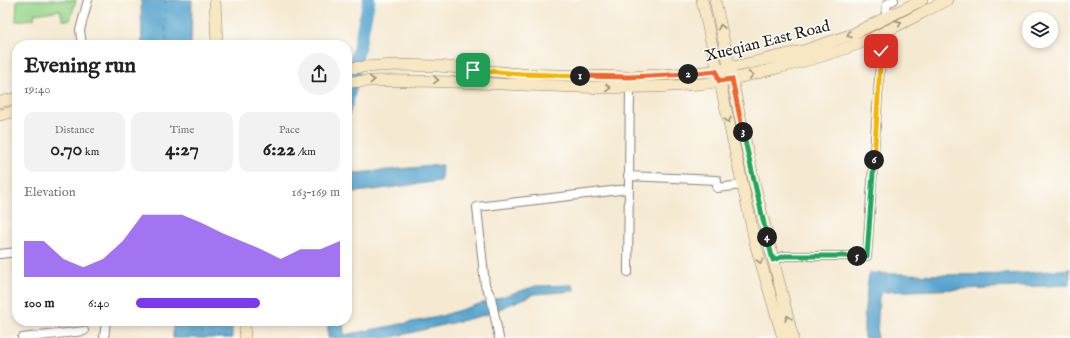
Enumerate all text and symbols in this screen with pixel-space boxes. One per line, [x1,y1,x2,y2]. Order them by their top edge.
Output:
map controls [1022,12,1058,48]
button: layers [1022,12,1058,48]
street label: Xueqian East Road [703,17,833,67]
one-way arrow [895,20,903,28]
one-way arrow [717,24,725,30]
one-way arrow [846,31,853,39]
pin [864,34,898,68]
icon: check [870,40,892,62]
text: Evening run [24,52,136,80]
button: share [298,53,340,95]
pin [456,53,490,87]
icon: arrive [462,59,484,81]
pin: 2 [678,64,698,84]
pin: 1 [570,66,590,86]
text: 2 [685,67,691,81]
text: 1 [578,69,582,83]
one-way arrow [747,71,754,79]
one-way arrow [369,76,375,85]
one-way arrow [433,76,439,84]
text: 19:40 [24,81,51,98]
one-way arrow [605,84,611,92]
one-way arrow [723,117,731,123]
pin: 3 [733,122,753,142]
text: Distance [55,123,95,137]
text: Time [170,123,194,137]
text: Pace [279,123,300,137]
text: 3 [741,125,745,139]
text: 0.70 [50,137,82,162]
text: 4:27 [165,137,199,162]
text: 6:22 [263,137,295,162]
text: km [82,145,99,159]
text: /km [295,145,316,159]
pin: 6 [864,150,884,170]
text: 6 [872,153,876,167]
text: Elevation [24,184,76,201]
text: 163–169 m [292,184,340,201]
pin: 4 [757,227,777,247]
text: 4 [764,230,770,244]
pin: 5 [847,246,867,266]
text: 5 [855,249,859,263]
one-way arrow [755,257,764,264]
text: 100 m [24,295,54,312]
text: 6:40 [88,295,110,312]
one-way arrow [784,314,793,321]

